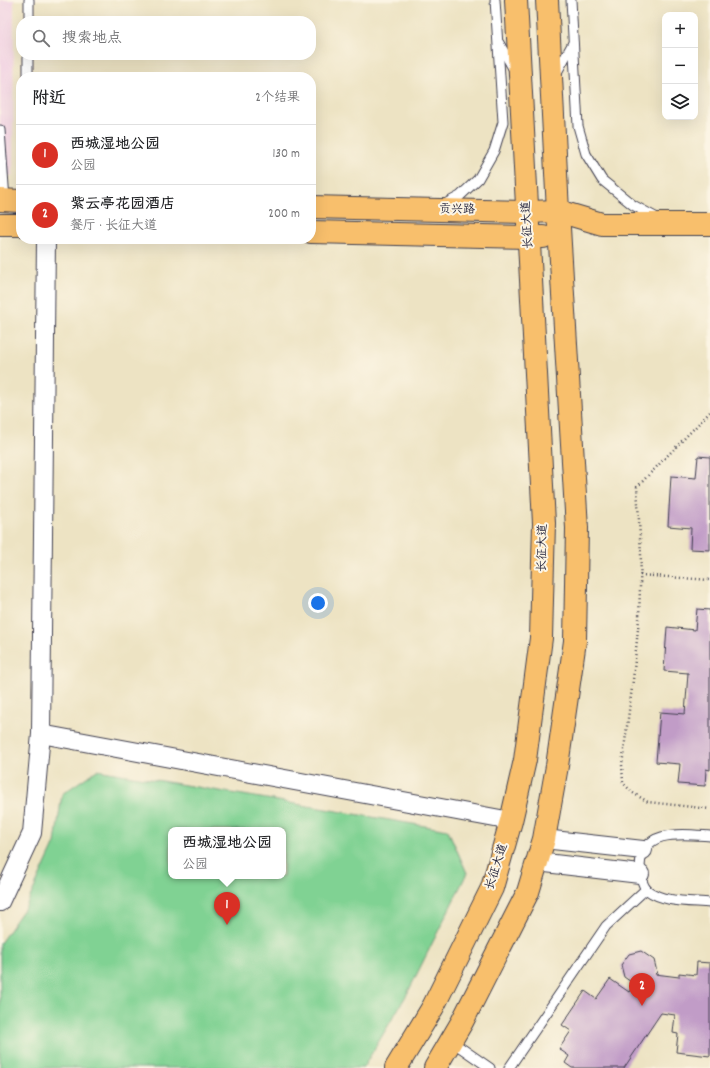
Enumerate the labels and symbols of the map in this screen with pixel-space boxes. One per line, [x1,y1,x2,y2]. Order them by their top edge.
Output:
street label: 贡兴路 [439,201,475,219]
street label: 长征大道 [518,201,538,249]
street label: 长征大道 [534,524,552,572]
your location [308,593,328,613]
street label: 长征大道 [481,842,513,892]
pin: 1 [214,892,240,925]
pin: 2 [629,973,655,1006]

